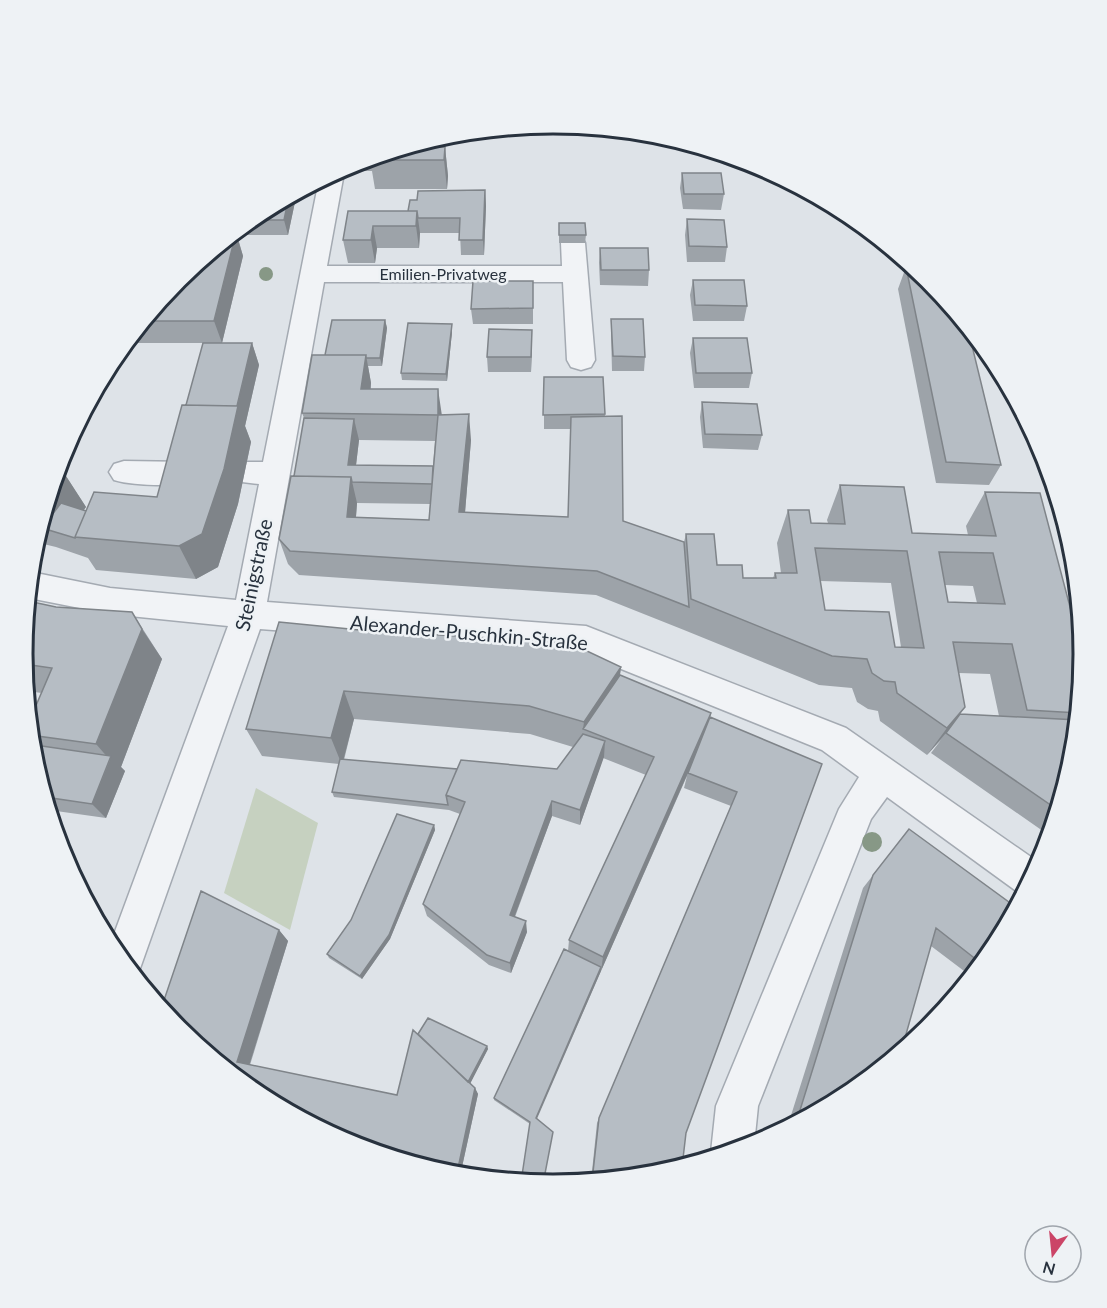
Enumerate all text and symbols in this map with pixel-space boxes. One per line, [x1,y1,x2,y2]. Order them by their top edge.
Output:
street label: Emilien-Privatweg [380,264,506,283]
street label: Steinigstraße [229,516,277,633]
street label: Alexander-Puschkin-Straße [349,610,589,654]
north arrow [1023,1224,1083,1284]
text: N [1041,1258,1057,1280]

